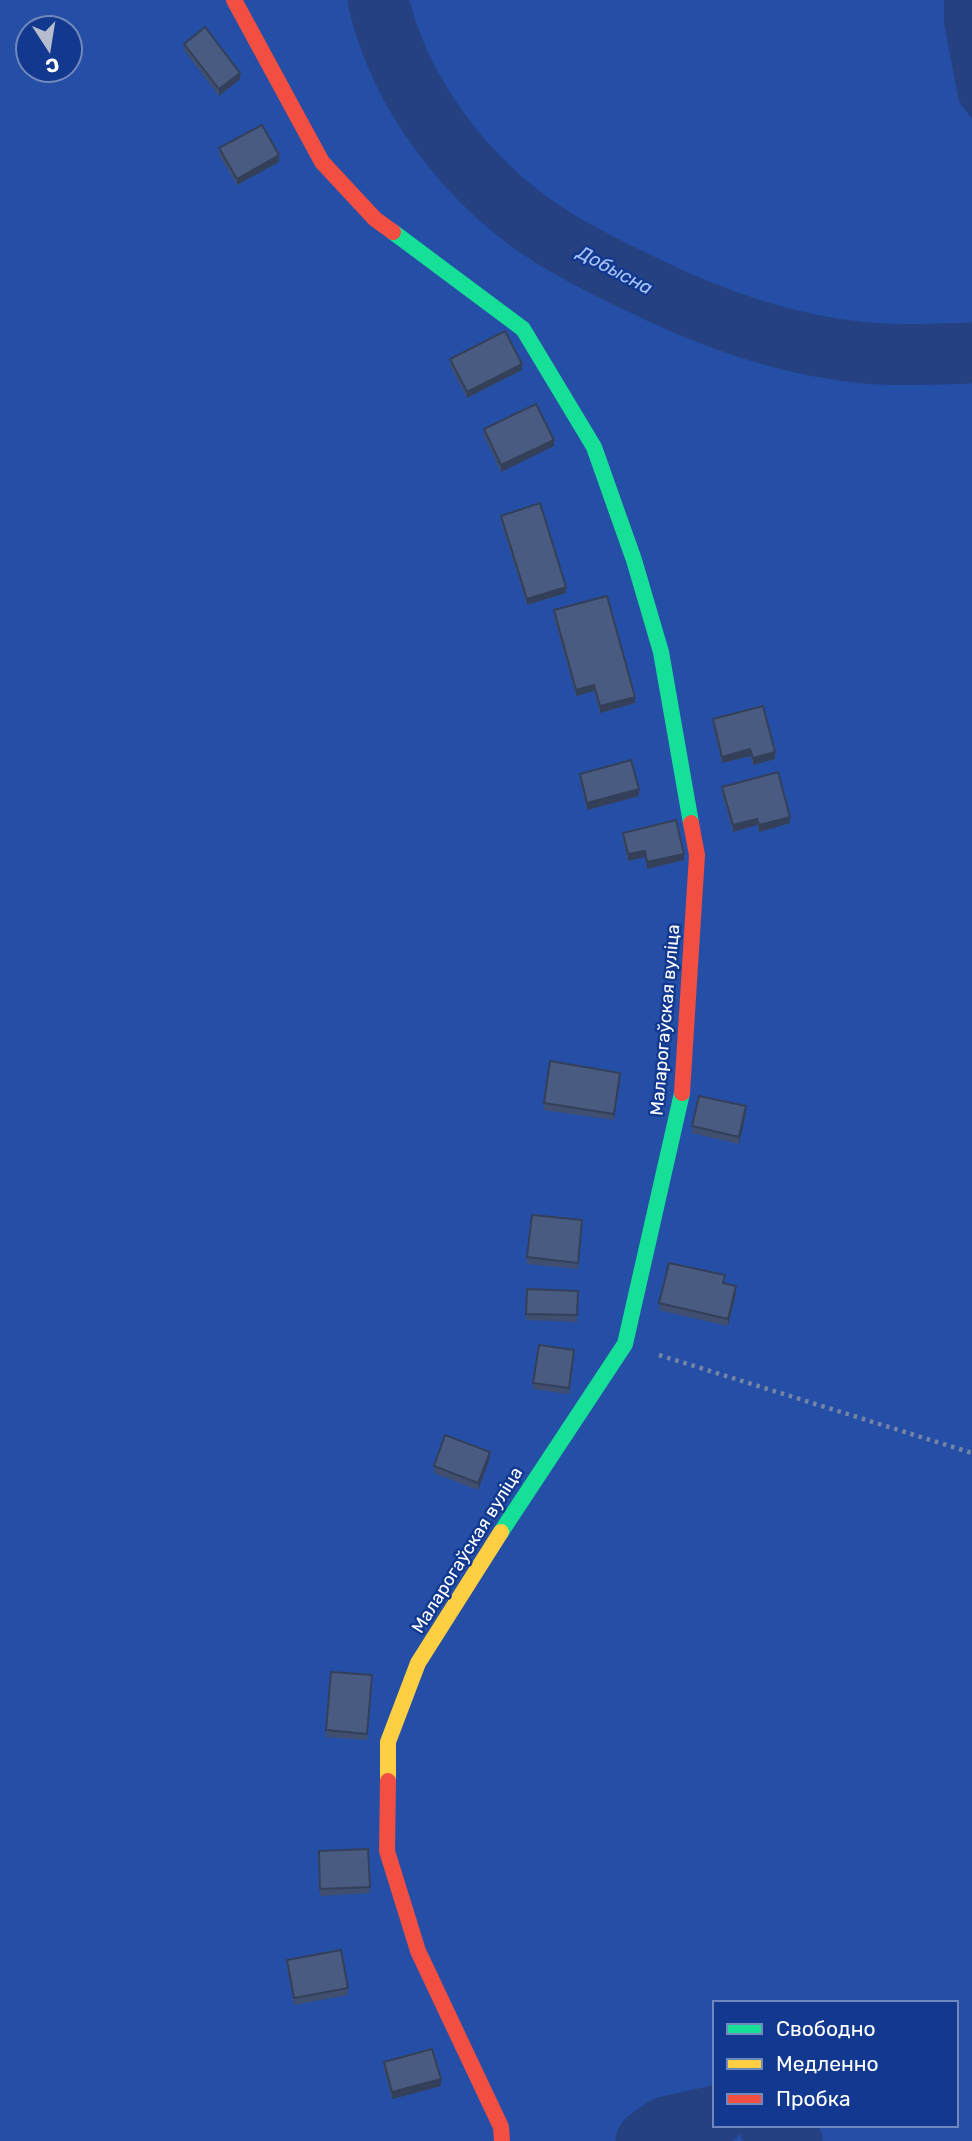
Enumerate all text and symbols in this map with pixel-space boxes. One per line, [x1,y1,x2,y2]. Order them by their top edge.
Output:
north arrow [14,14,84,84]
text: С [44,53,61,78]
water label: Добысна [572,240,657,299]
street label: Маларогаўская вуліца [646,923,684,1117]
street label: Маларогаўская вуліца [407,1463,527,1637]
legend [713,2001,958,2127]
text: Свободно [776,2016,876,2041]
text: Медленно [776,2051,879,2076]
text: Пробка [776,2086,851,2111]

